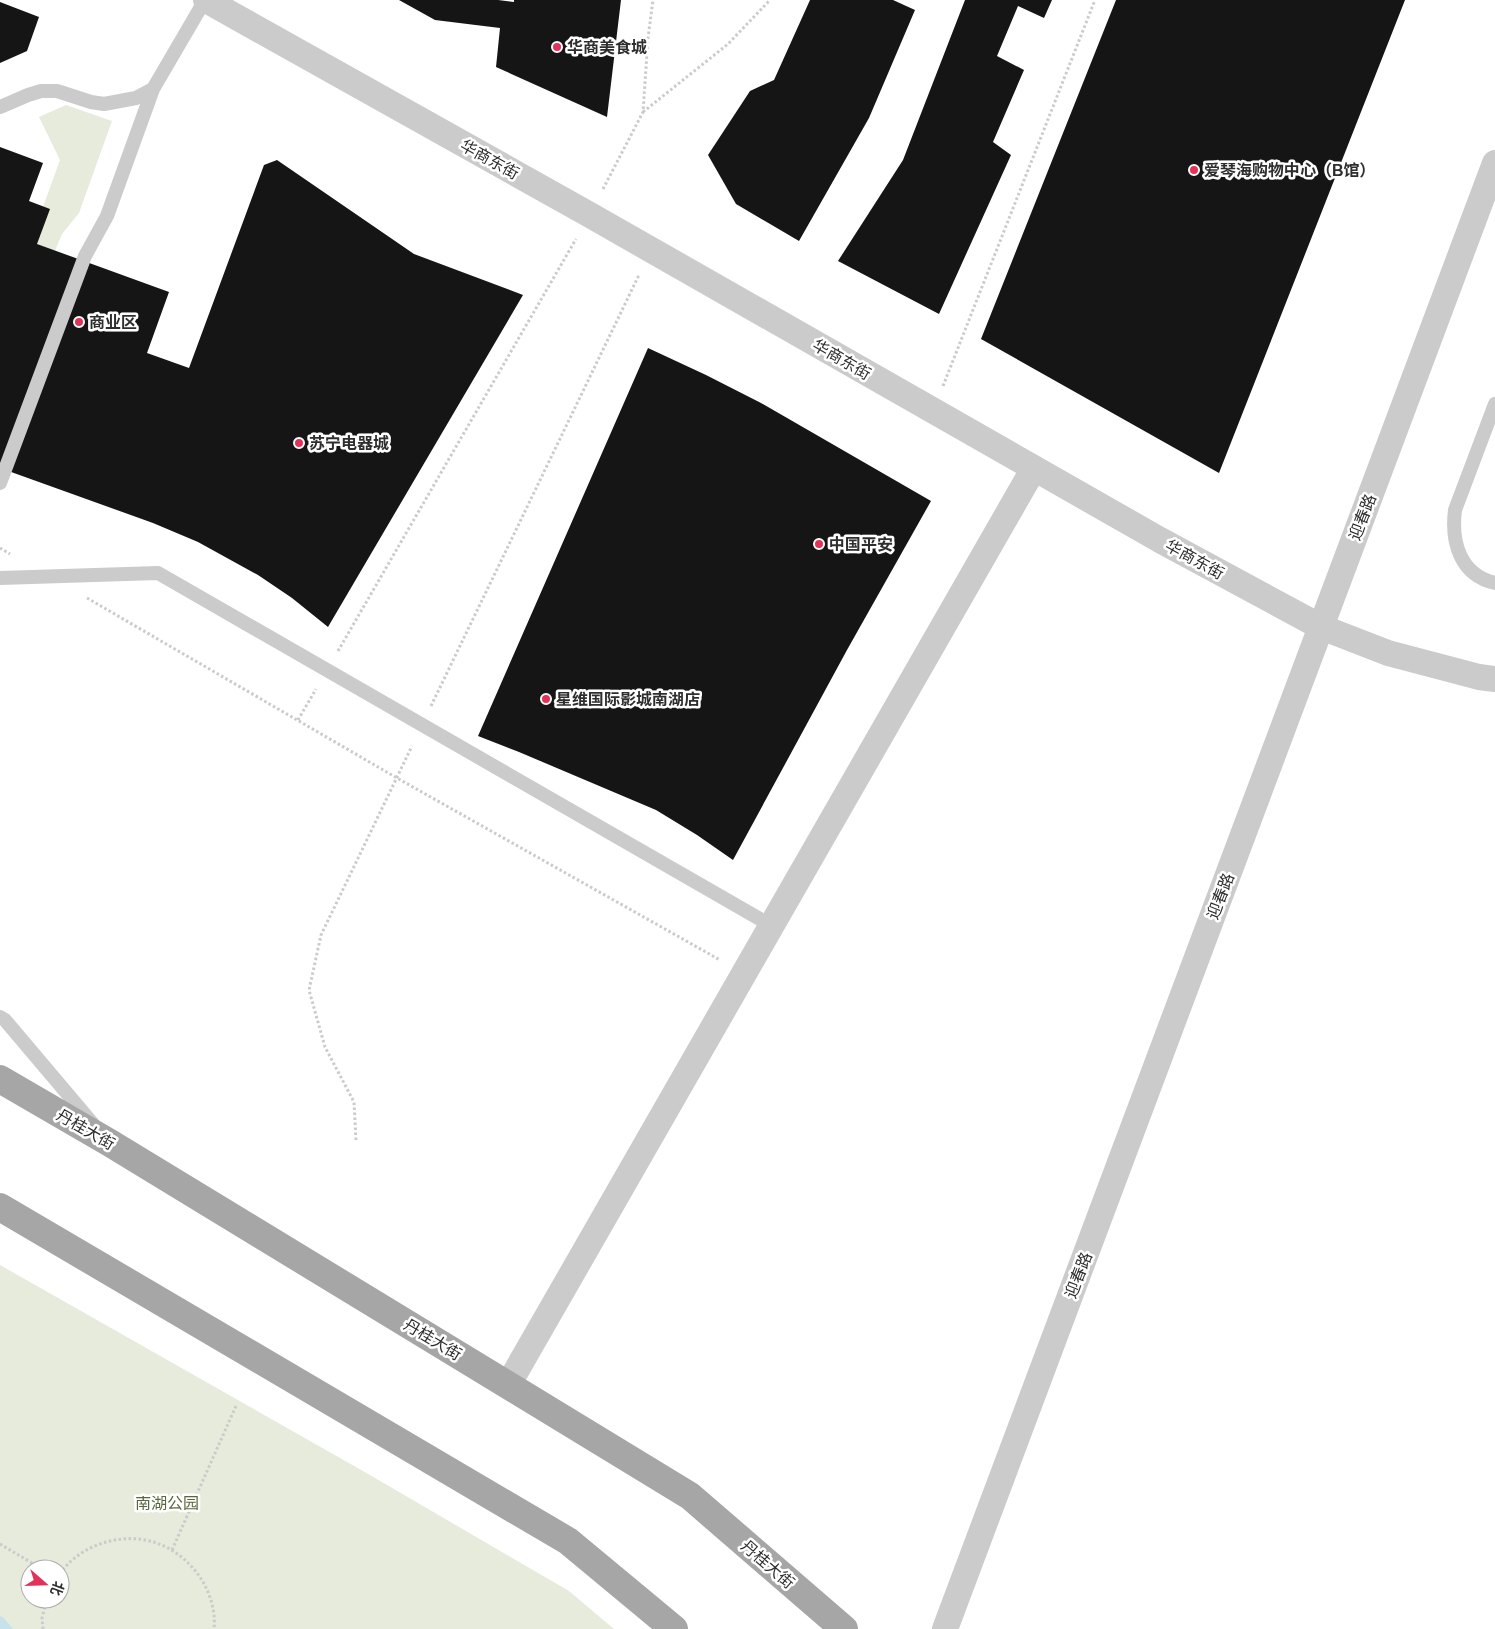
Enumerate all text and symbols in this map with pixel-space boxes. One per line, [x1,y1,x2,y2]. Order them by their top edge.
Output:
place label: 华商美食城 [567,38,647,56]
marker: 华商美食城 [551,41,563,53]
street label: 华商东街 [458,136,522,182]
place label: 爱琴海购物中心（B馆） [1204,162,1376,179]
marker: 爱琴海购物中心（B馆） [1188,164,1200,176]
place label: 商业区 [89,314,137,331]
marker: 商业区 [73,316,85,328]
street label: 华商东街 [810,336,874,383]
place label: 苏宁电器城 [309,434,389,452]
marker: 苏宁电器城 [293,437,305,449]
street label: 迎春路 [1346,492,1379,543]
place label: 中国平安 [829,536,893,553]
street label: 华商东街 [1163,536,1227,582]
marker: 中国平安 [813,538,825,550]
place label: 星维国际影城南湖店 [556,690,700,708]
marker: 星维国际影城南湖店 [540,693,552,705]
street label: 迎春路 [1204,871,1237,922]
street label: 丹桂大街 [54,1106,118,1153]
street label: 迎春路 [1062,1250,1095,1301]
street label: 丹桂大街 [401,1316,465,1363]
park label: 南湖公园 [135,1495,199,1512]
street label: 丹桂大街 [738,1537,797,1592]
north arrow [20,1559,70,1609]
text: 北 [47,1579,67,1598]

